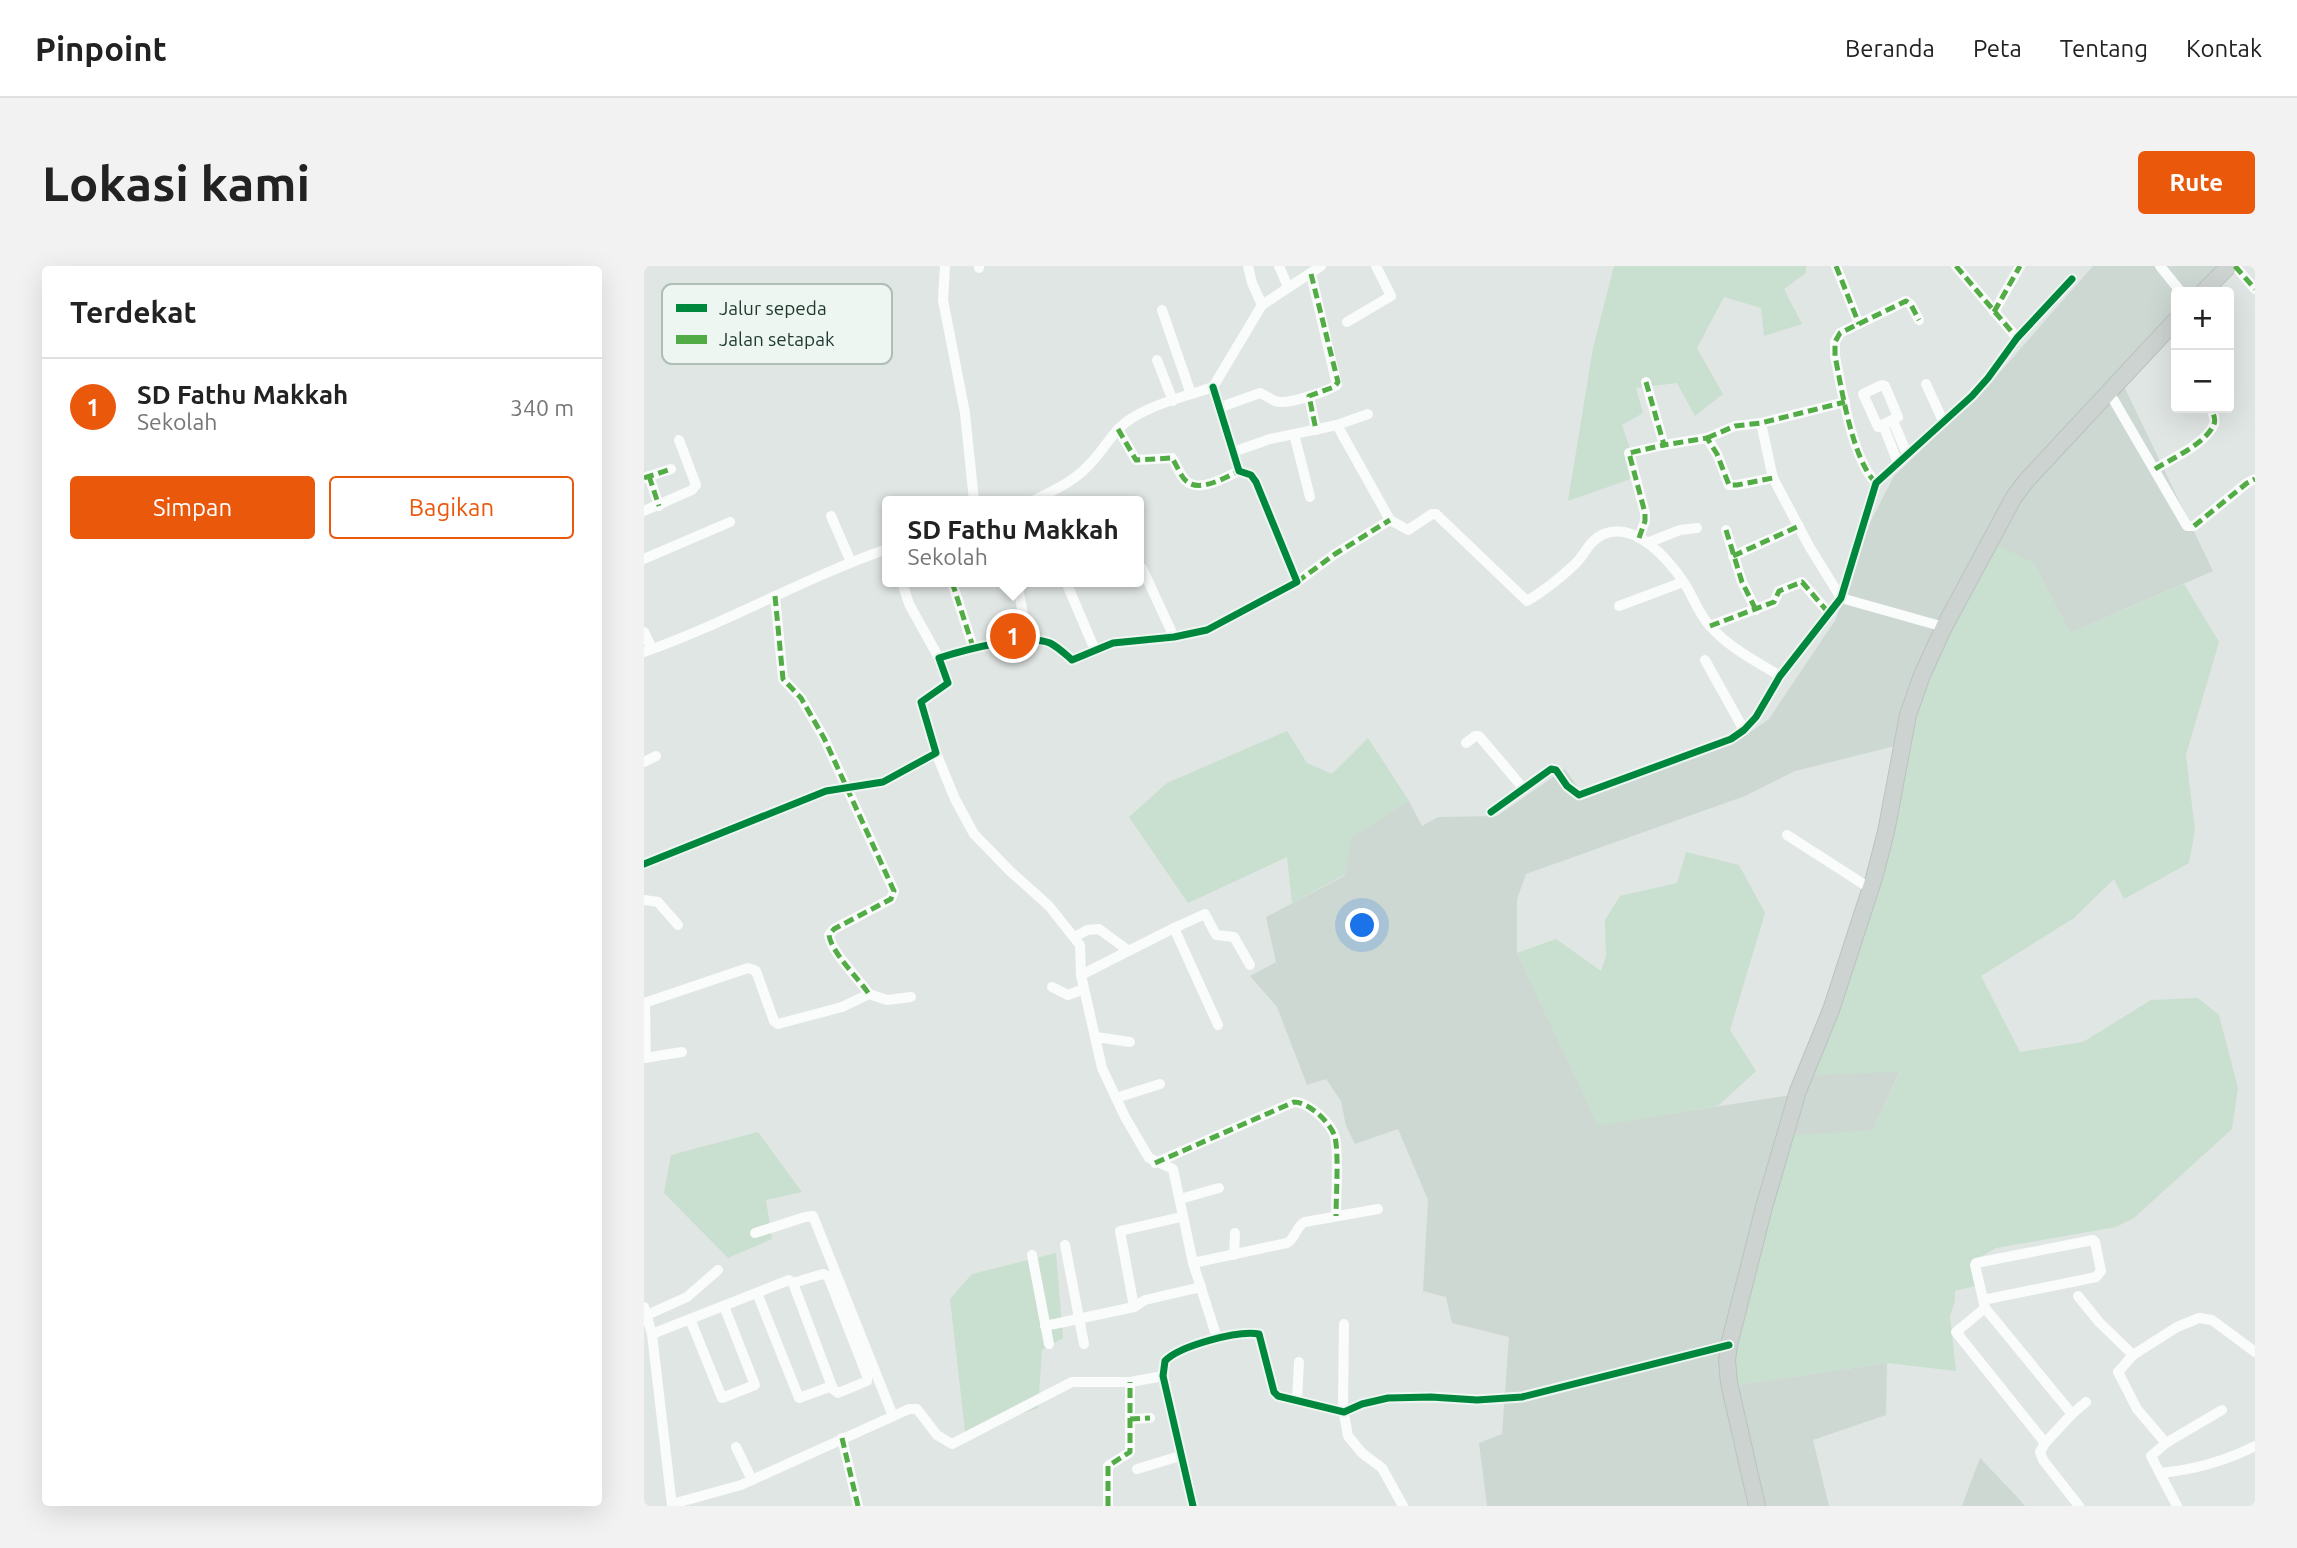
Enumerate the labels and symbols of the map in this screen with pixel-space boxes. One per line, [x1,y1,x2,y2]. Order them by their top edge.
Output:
legend [662,284,892,364]
text: Jalur sepeda [719,297,827,319]
text: Jalan setapak [719,328,835,350]
pin: 1 [990,610,1036,662]
your location [1345,908,1379,942]

